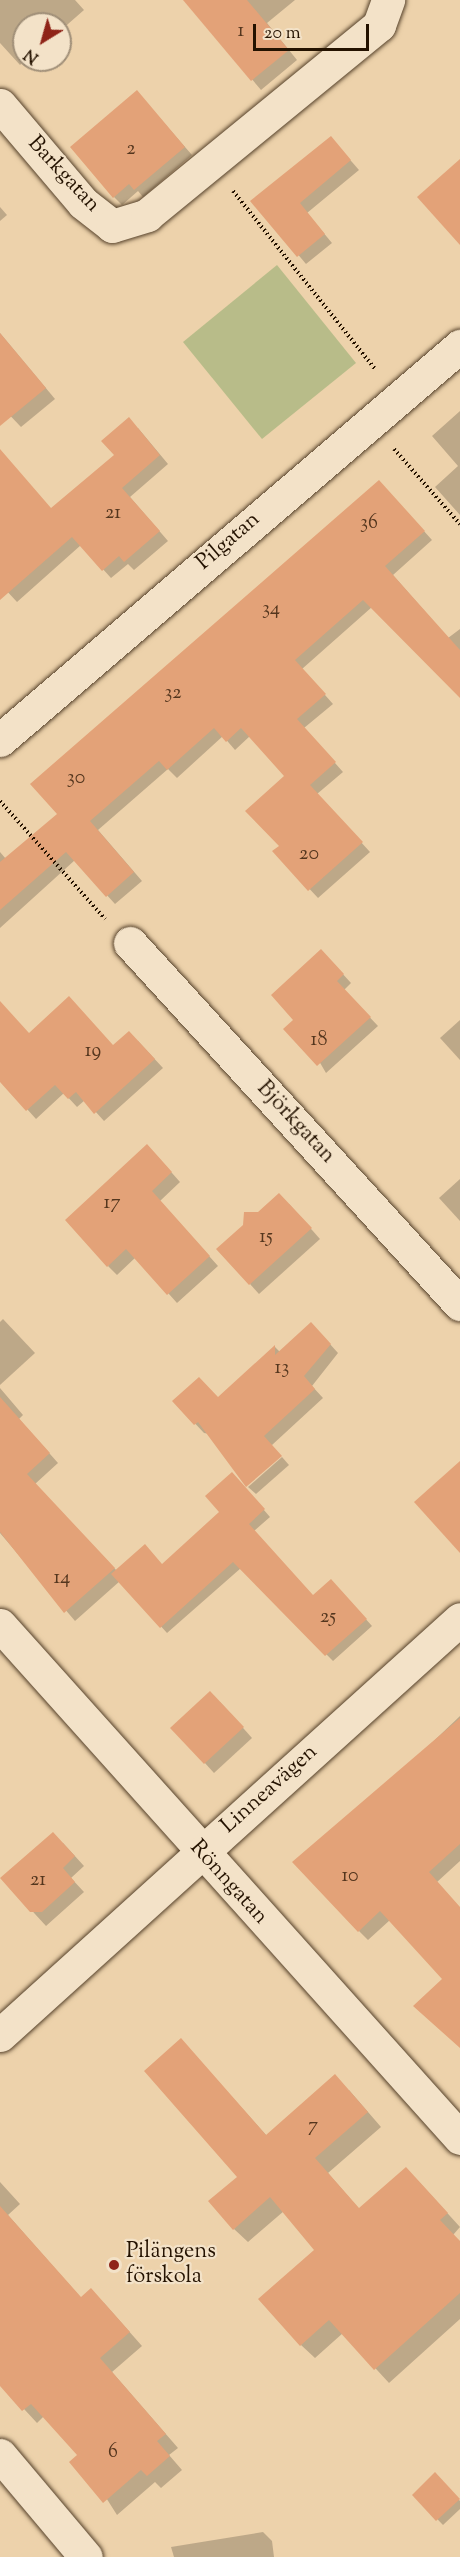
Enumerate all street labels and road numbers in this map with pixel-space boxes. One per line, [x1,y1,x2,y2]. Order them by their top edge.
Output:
street label: Barkgatan [21,131,105,219]
street label: Pilgatan [192,507,266,577]
street label: Björkgatan [250,1076,340,1170]
street label: Linneavägen [216,1740,324,1840]
street label: Rönngatan [183,1835,273,1931]

